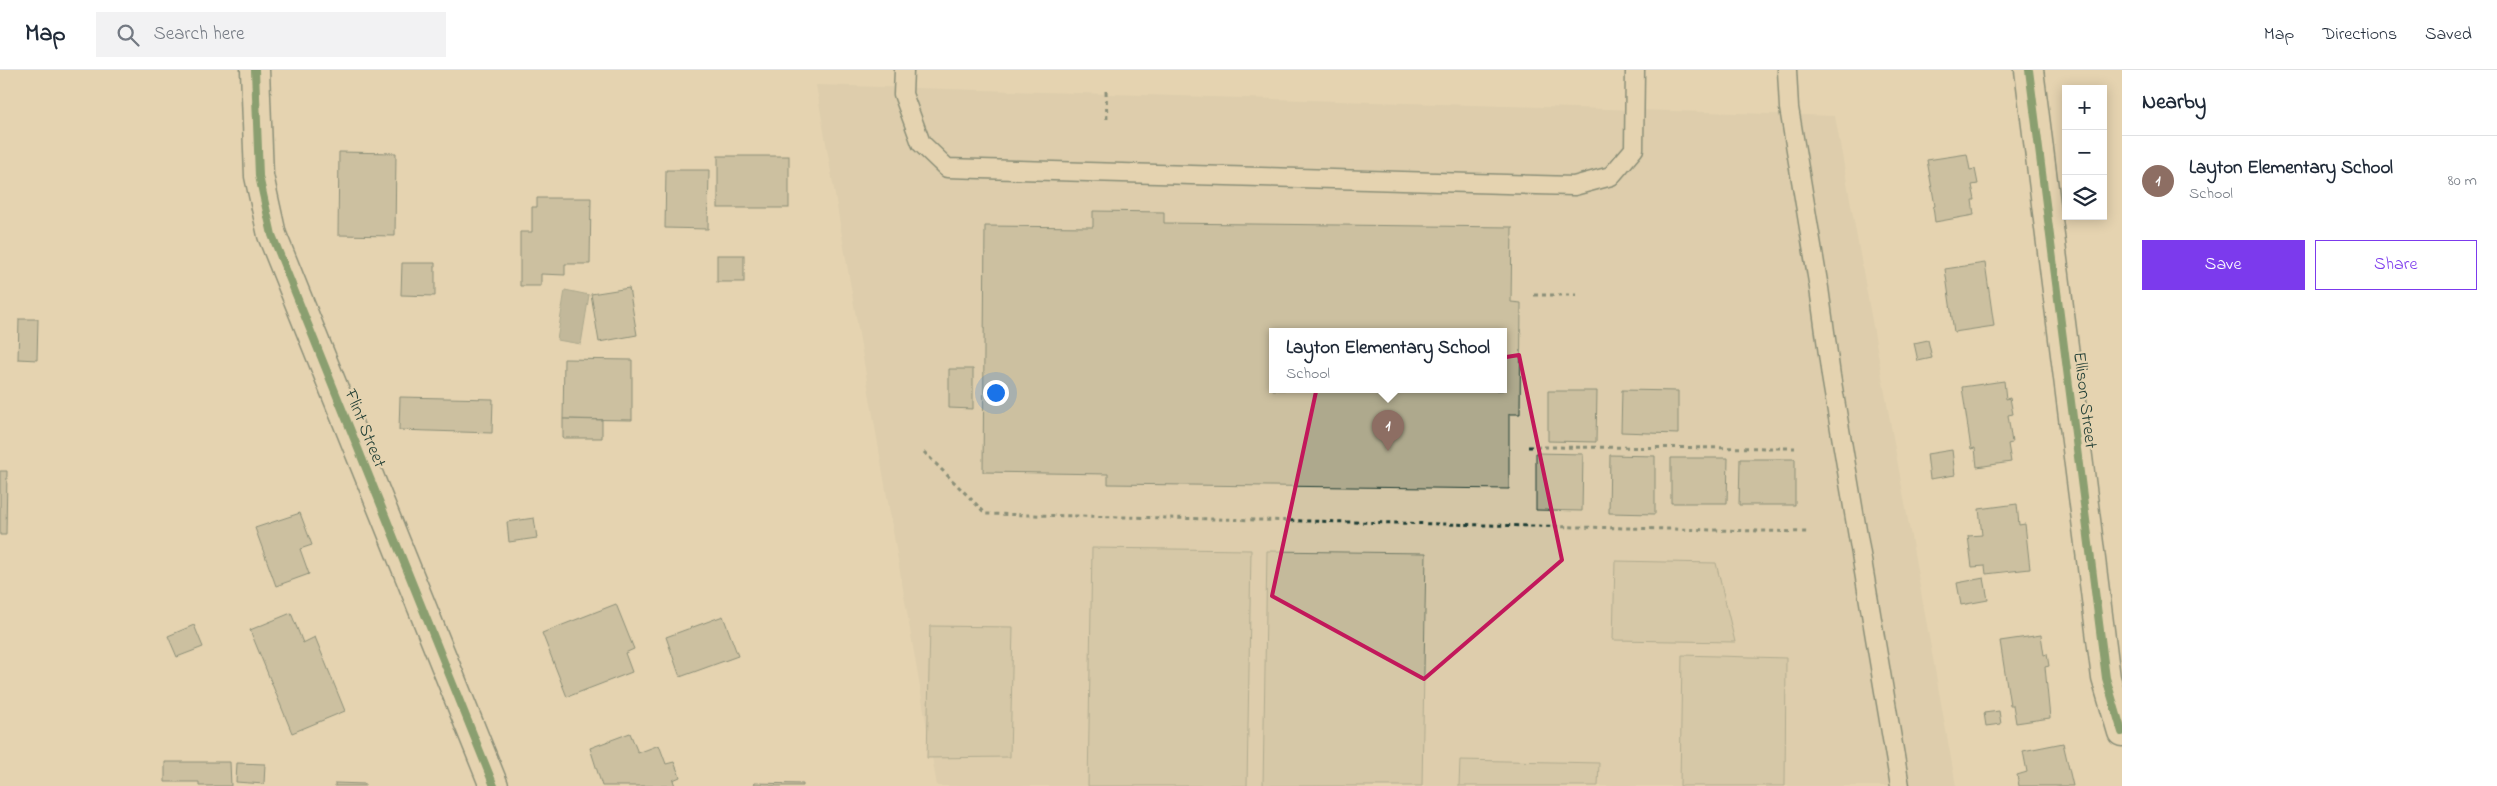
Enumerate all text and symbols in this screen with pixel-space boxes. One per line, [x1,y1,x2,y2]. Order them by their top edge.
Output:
search box [96,12,446,57]
text: Map [25,17,66,52]
icon: search [114,21,142,49]
text: Search here [154,21,245,48]
text: Map [2264,22,2294,48]
text: Directions [2322,22,2397,48]
text: Saved [2425,22,2472,48]
map controls [2062,85,2107,220]
button: + [2062,85,2107,130]
text: Nearby [2142,88,2206,118]
button: − [2062,130,2107,175]
text: Layton Elementary School [2189,155,2393,182]
text: 1 [2155,169,2161,193]
text: 80 m [2448,169,2477,193]
button: layers [2062,175,2107,220]
text: School [2189,182,2233,206]
button: Save [2142,240,2305,290]
button: Share [2315,240,2477,290]
popup [1269,328,1507,393]
text: Layton Elementary School [1286,335,1490,362]
street label: Ellison Street [2065,350,2103,450]
text: School [1286,362,1330,386]
your location [983,380,1009,406]
street label: Flint Street [336,385,392,472]
pin: 1 [1372,410,1404,451]

